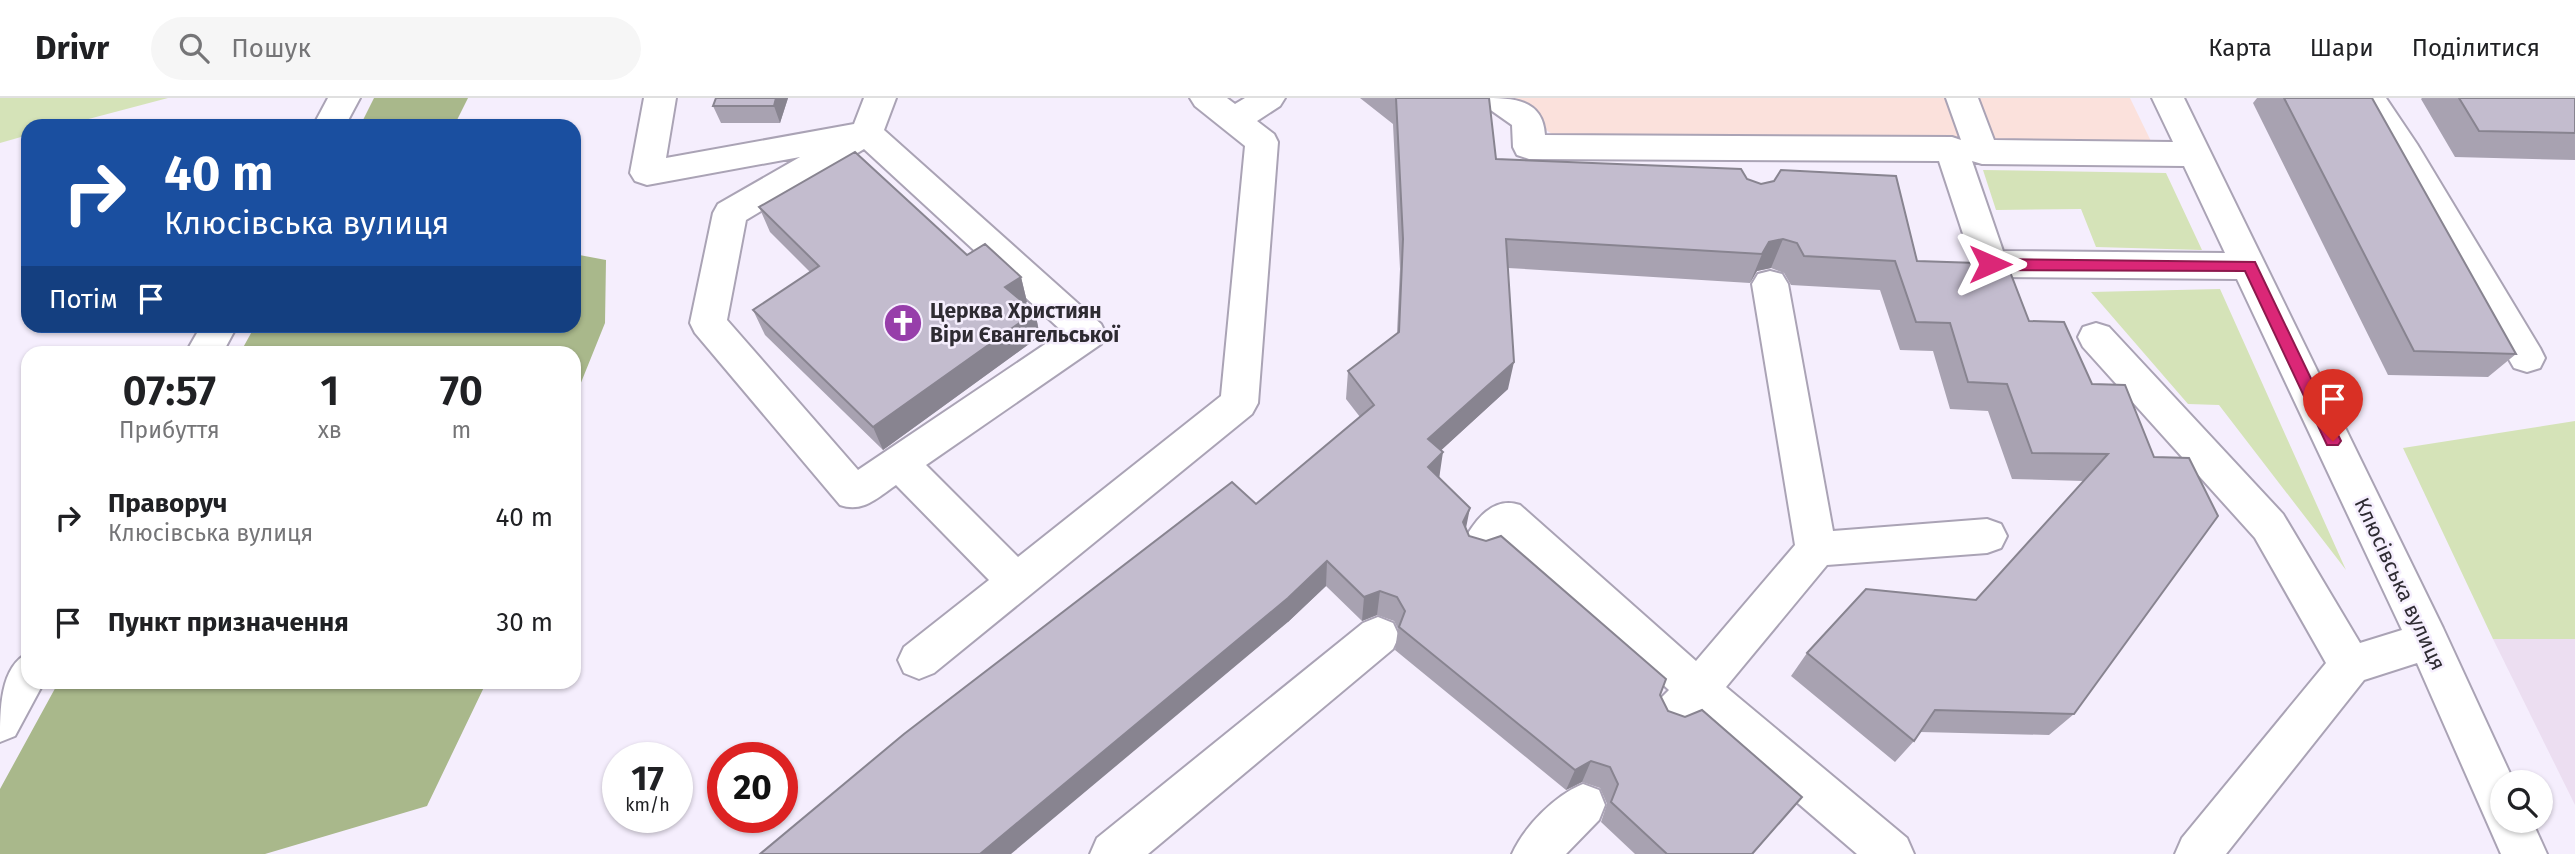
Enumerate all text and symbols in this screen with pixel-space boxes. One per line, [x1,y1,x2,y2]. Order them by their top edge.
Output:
search box [151,17,641,80]
text: Drivr [35,28,109,68]
icon: search [175,29,213,67]
text: Пошук [231,33,311,64]
text: Карта [2208,34,2272,62]
text: Шари [2310,34,2374,62]
text: Поділитися [2412,34,2540,62]
text: 40 m [164,144,273,203]
icon: right [49,147,140,238]
text: Клюсівська вулиця [164,204,449,242]
position arrow [1953,227,2027,301]
icon: arrive [132,280,170,318]
text: Потім [49,284,118,315]
place label: Церква Християн Віри Євангельської [930,298,1121,348]
church icon: Церква Християн Віри Євангельської [882,302,924,344]
text: 07:57 [122,366,216,416]
text: 1 [320,366,339,416]
text: 70 [440,366,483,416]
pin [2303,369,2363,441]
icon: arrive [2314,380,2352,418]
text: Прибуття [119,416,220,444]
text: хв [318,416,342,444]
text: m [452,416,471,444]
text: Праворуч [108,488,227,519]
street label: Клюсівська вулиця [2349,494,2451,674]
icon: right [49,499,87,537]
text: 40 m [495,502,553,533]
text: Клюсівська вулиця [108,519,313,547]
icon: arrive [49,604,87,642]
text: Пункт призначення [108,607,349,638]
text: 30 m [496,607,553,638]
speed limit sign: 20 [707,742,798,833]
text: 17 [631,757,664,799]
map controls [2490,770,2553,833]
button: search [2490,770,2553,833]
text: km/h [625,794,670,816]

